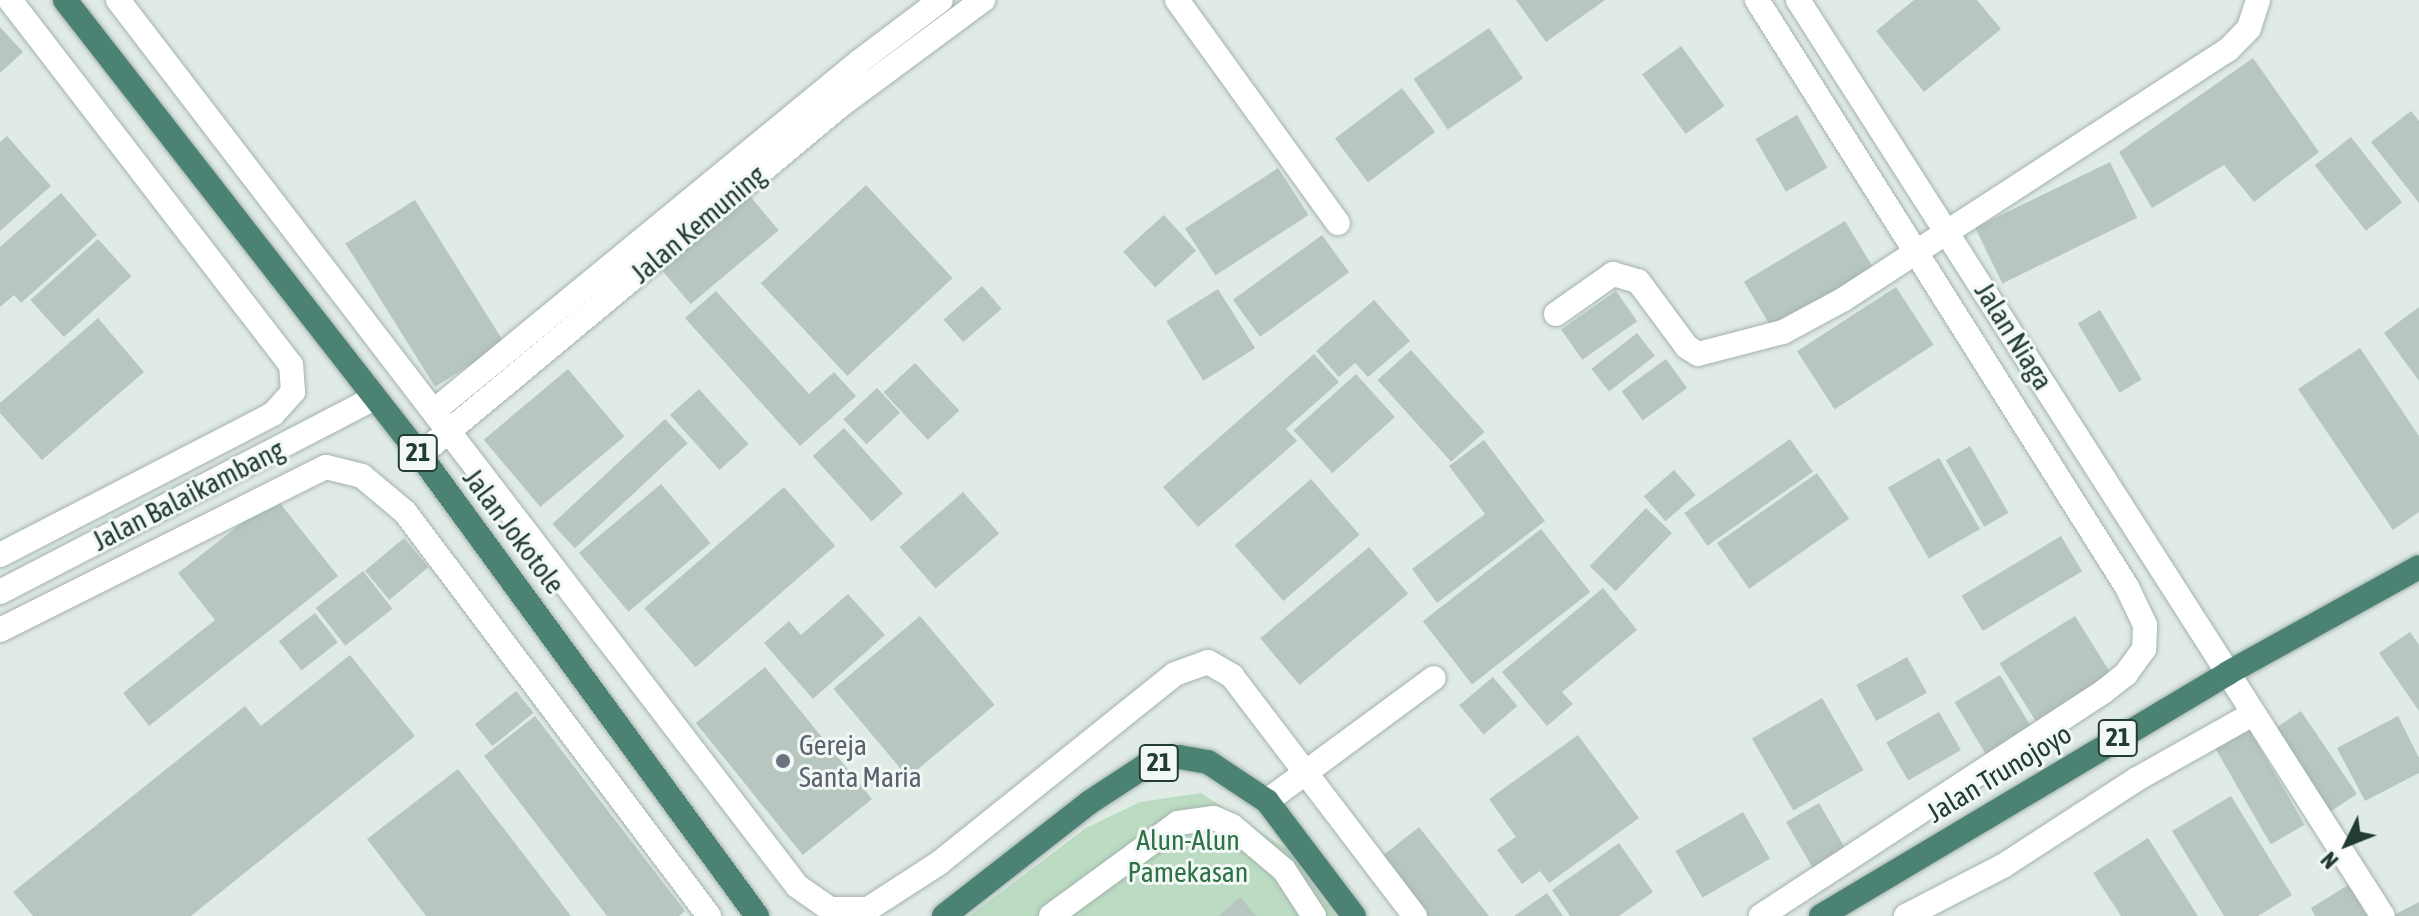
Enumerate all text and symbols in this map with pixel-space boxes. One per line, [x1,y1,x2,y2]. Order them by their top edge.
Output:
street label: Jalan Kemuning [624,158,772,290]
street label: Jalan Niaga [1968,276,2060,396]
road number: 21 [396,431,440,475]
street label: Jalan Balaikambang [87,432,289,558]
street label: Jalan Jokotole [456,462,572,600]
road number: 21 [2096,716,2140,760]
street label: Jalan Trunojoyo [1921,717,2077,829]
place label: Gereja Santa Maria [799,728,922,794]
road number: 21 [1137,741,1181,785]
marker: Gereja Santa Maria [774,752,792,770]
north arrow [2307,804,2387,884]
park label: Alun-Alun Pamekasan [1128,823,1248,889]
text: N [2316,847,2343,874]

